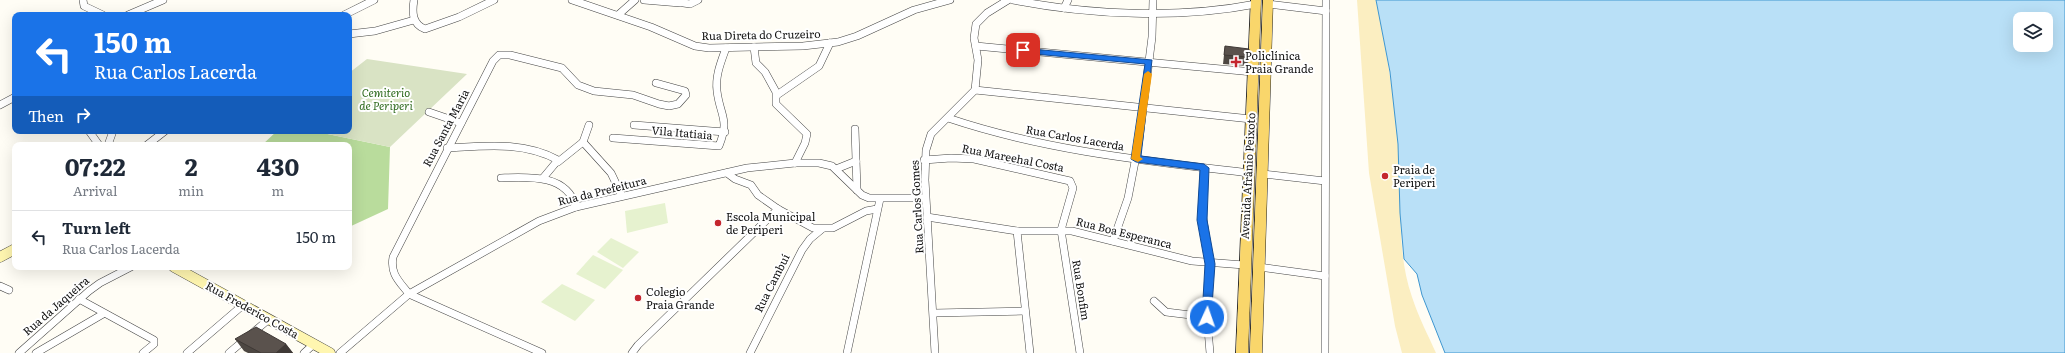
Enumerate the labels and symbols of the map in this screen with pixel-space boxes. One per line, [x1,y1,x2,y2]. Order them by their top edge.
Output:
street label: Rua Direta do Cruzeiro [701,25,821,43]
pin [1006,33,1040,67]
place label: Policlínica Praia Grande [1245,47,1314,76]
marker: Policlínica Praia Grande [1230,56,1242,68]
park label: Cemiterio de Periperi [359,84,413,113]
street label: Rua Santa Maria [418,86,472,169]
street label: Avenida Afrânio Peixoto [1236,112,1258,240]
street label: Rua Carlos Lacerda [1025,120,1126,154]
street label: Vila Itatiaia [651,121,713,143]
street label: Rua Mareehal Costa [961,139,1066,175]
street label: Rua Carlos Gomes [906,160,926,254]
place label: Praia de Periperi [1393,161,1436,190]
street label: Rua da Prefeitura [556,171,648,209]
marker: Praia de Periperi [1380,171,1390,181]
place label: Escola Municipal de Periperi [726,208,816,237]
street label: Rua Boa Esperanca [1075,212,1174,252]
marker: Escola Municipal de Periperi [713,218,723,228]
street label: Rua Cambuí [750,250,793,315]
street label: Rua Bonfim [1069,258,1095,322]
street label: Rua da Jaqueira [19,272,92,338]
street label: Rua Frederico Costa [203,277,302,341]
place label: Colegio Praia Grande [646,283,715,312]
marker: Colegio Praia Grande [633,293,643,303]
position arrow [1186,296,1228,338]

